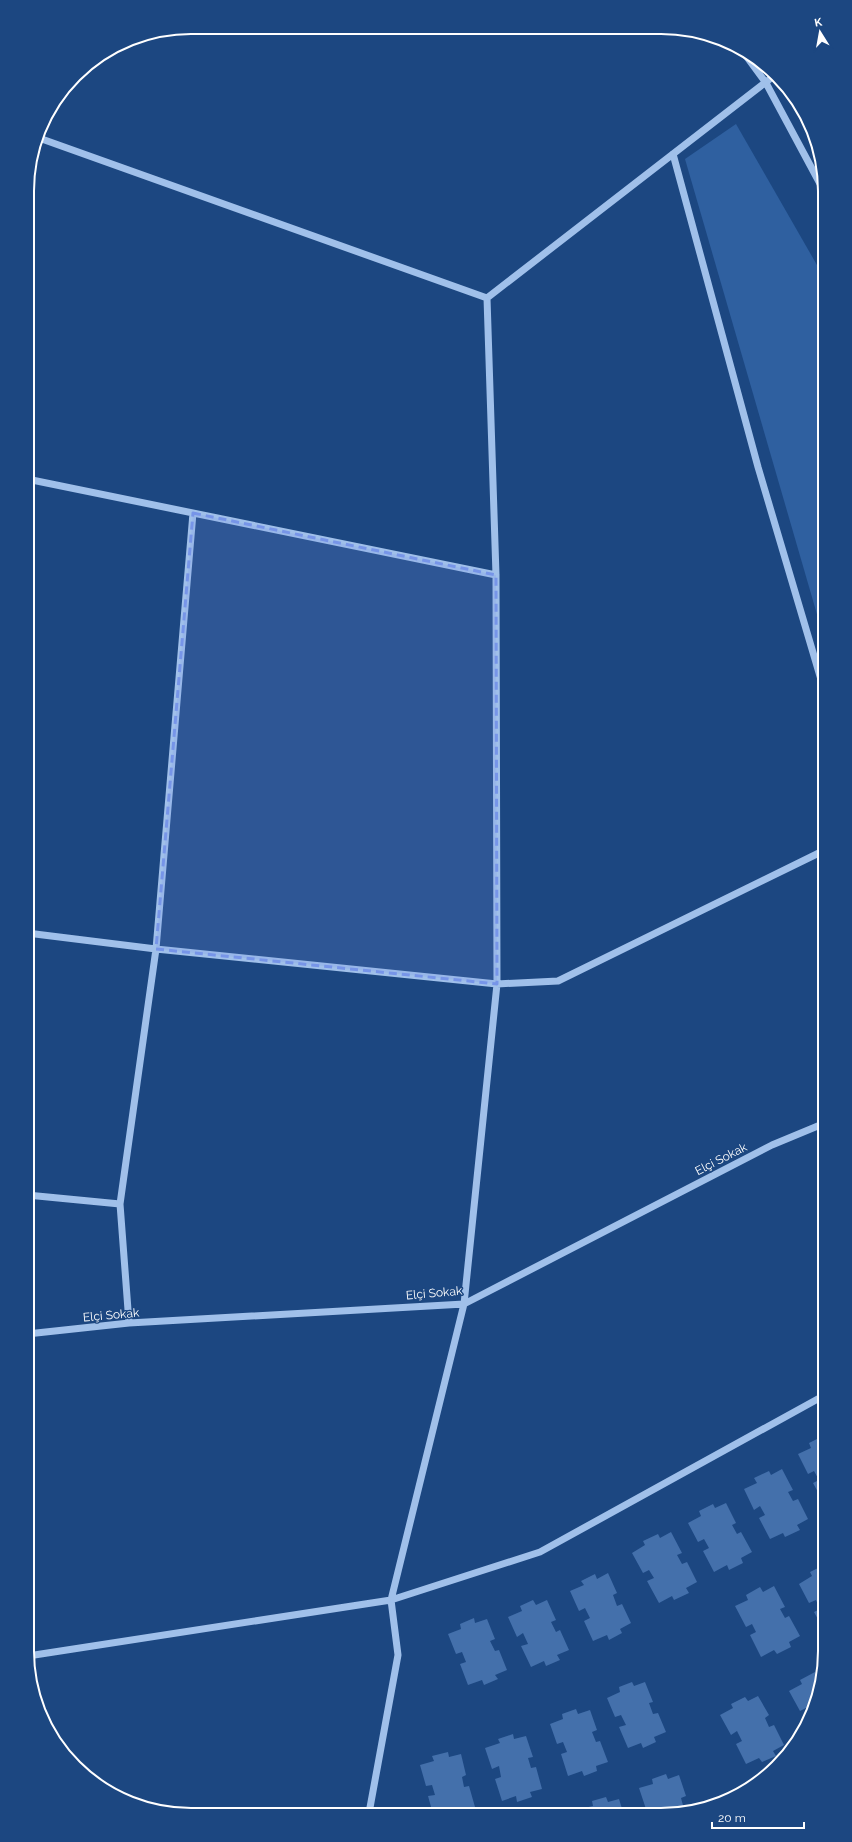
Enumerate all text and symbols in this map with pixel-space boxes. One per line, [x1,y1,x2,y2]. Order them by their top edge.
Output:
north arrow [800,12,840,52]
text: K [813,15,824,30]
street label: Elçi Sokak [693,1140,750,1178]
street label: Elçi Sokak [405,1284,463,1302]
street label: Elçi Sokak [82,1306,140,1324]
scale bar [712,1804,804,1830]
text: 20 m [718,1811,746,1825]

